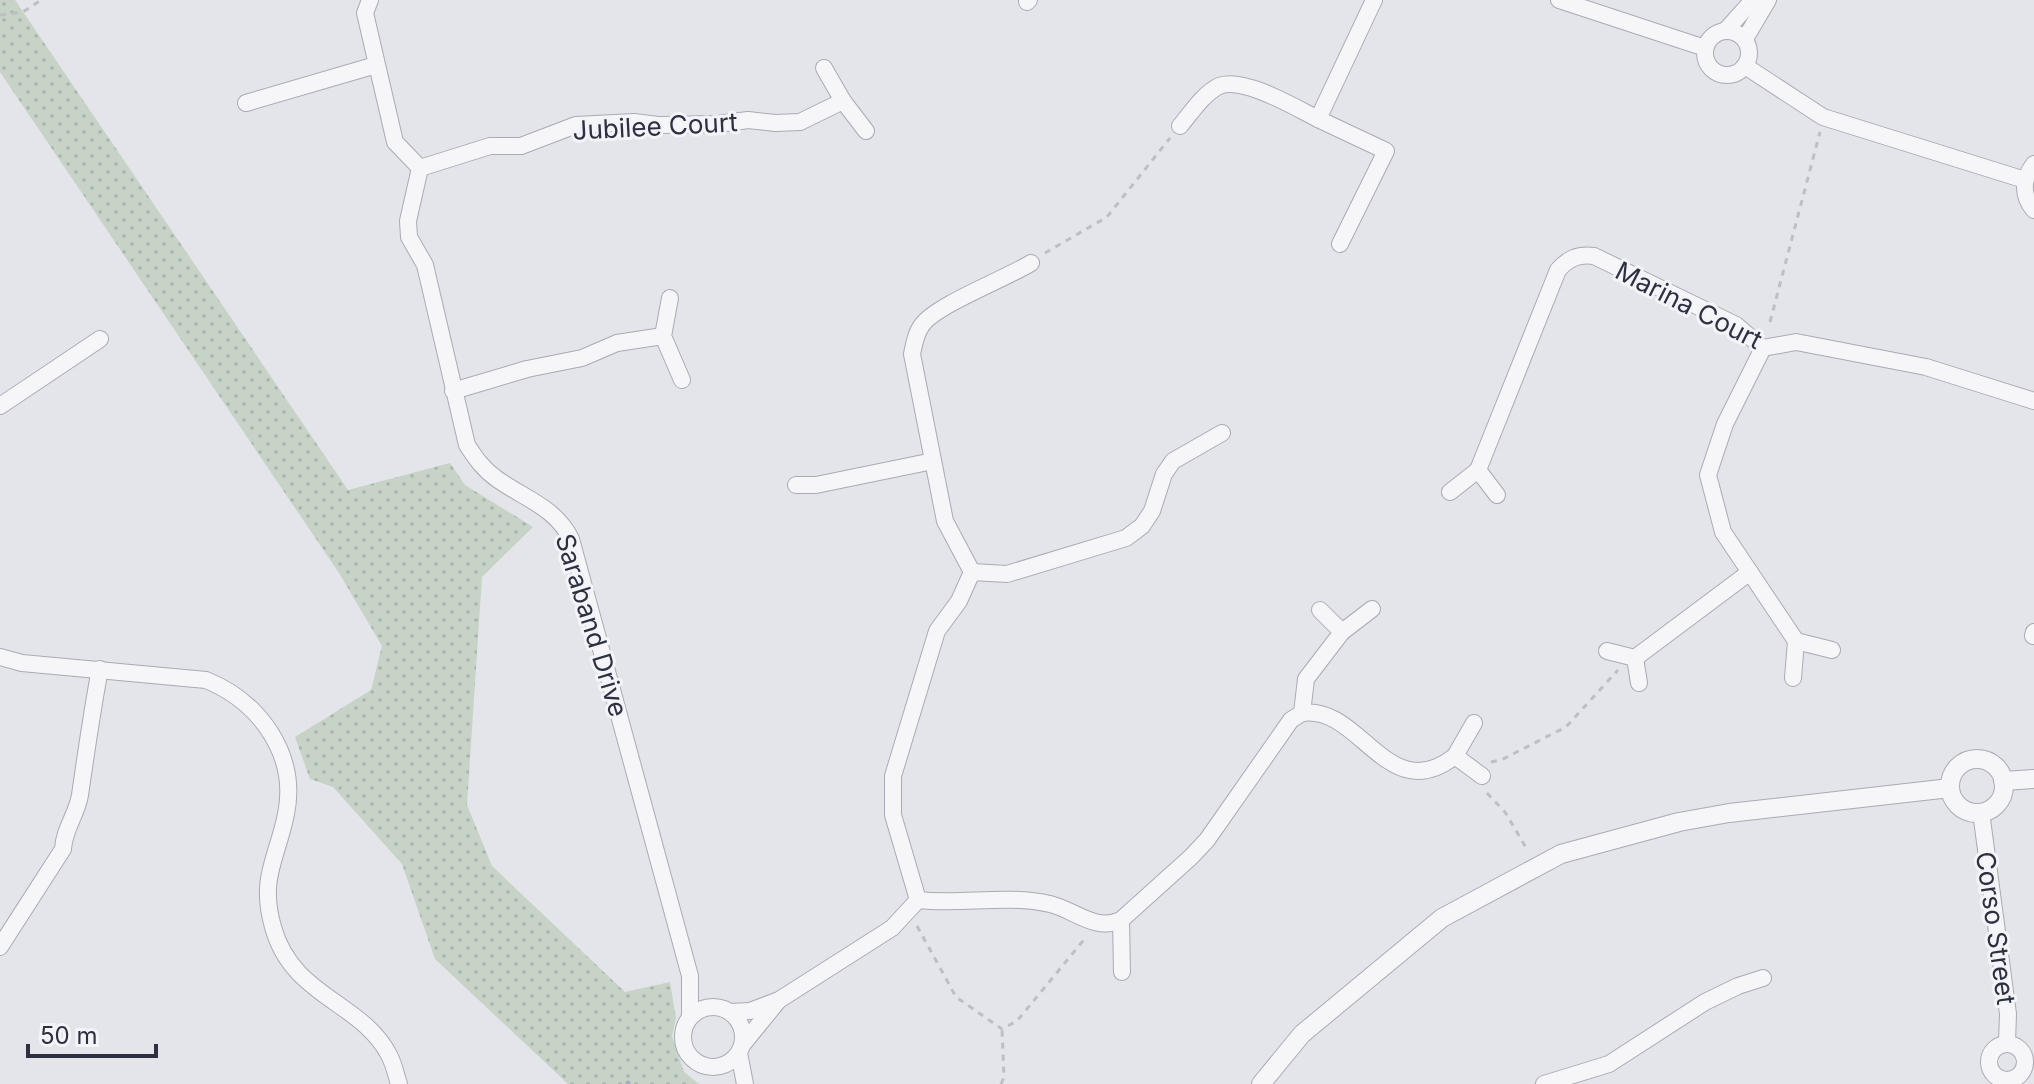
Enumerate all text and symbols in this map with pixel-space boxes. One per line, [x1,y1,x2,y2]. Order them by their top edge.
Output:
street label: Jubilee Court [572,106,738,146]
street label: Marina Court [1610,255,1768,355]
street label: Saraband Drive [549,530,635,720]
street label: Corso Street [1970,849,2022,1007]
scale bar [28,1008,156,1058]
text: 50 m [40,1021,98,1050]

